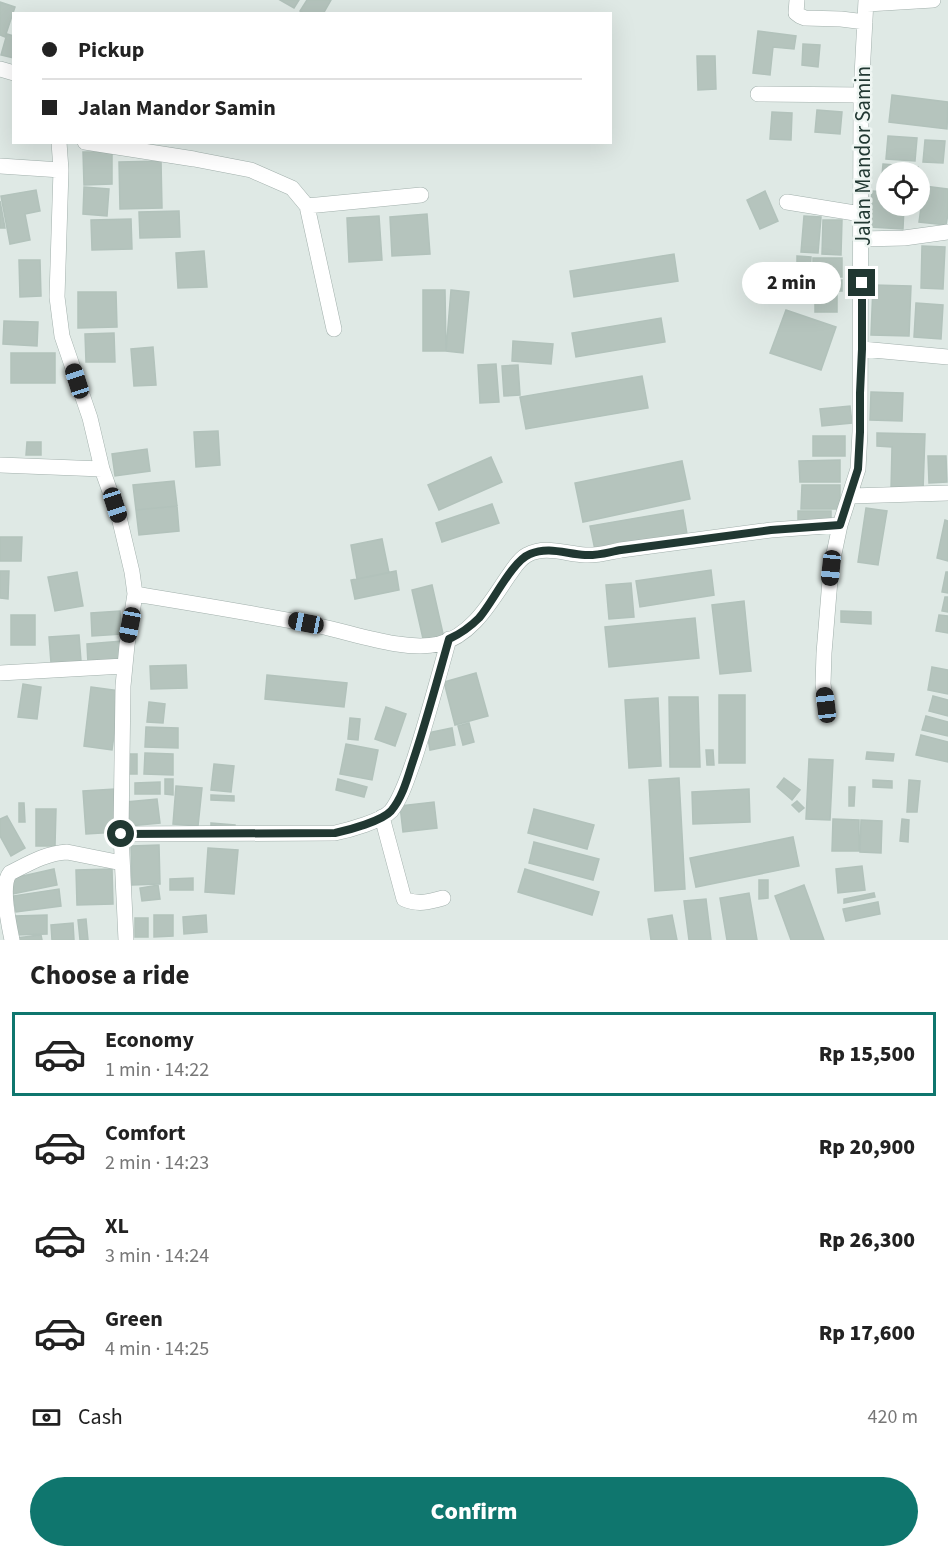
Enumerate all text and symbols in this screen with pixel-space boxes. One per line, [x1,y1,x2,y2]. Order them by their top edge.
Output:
text: Pickup [78,34,144,66]
street label: Jalan Mandor Samin [848,66,878,246]
text: Jalan Mandor Samin [78,92,276,124]
map controls [876,162,930,216]
button: locate [876,162,930,216]
callout: 2 min [742,262,841,304]
text: 2 min [767,269,816,297]
route end [848,269,875,296]
car [63,361,91,401]
car [101,485,129,525]
car [820,549,842,587]
car [118,606,142,644]
car [287,611,325,635]
car [815,686,837,724]
route start [107,820,134,847]
text: Choose a ride [30,956,190,995]
text: Economy [105,1024,194,1056]
icon: car [33,1027,87,1081]
text: Rp 15,500 [819,1038,915,1070]
text: 1 min · 14:22 [105,1056,209,1084]
text: Comfort [105,1117,186,1149]
icon: car [33,1120,87,1174]
text: Rp 20,900 [819,1131,915,1163]
text: 2 min · 14:23 [105,1149,209,1177]
text: XL [105,1210,129,1242]
icon: car [33,1213,87,1267]
text: Rp 26,300 [819,1224,915,1256]
text: 3 min · 14:24 [105,1242,209,1270]
text: Green [105,1303,163,1335]
icon: car [33,1306,87,1360]
text: Rp 17,600 [819,1317,915,1349]
text: 4 min · 14:25 [105,1335,209,1363]
icon: cash [30,1401,63,1434]
text: Cash [78,1401,123,1433]
text: 420 m [868,1403,918,1431]
button: Confirm [30,1477,918,1546]

